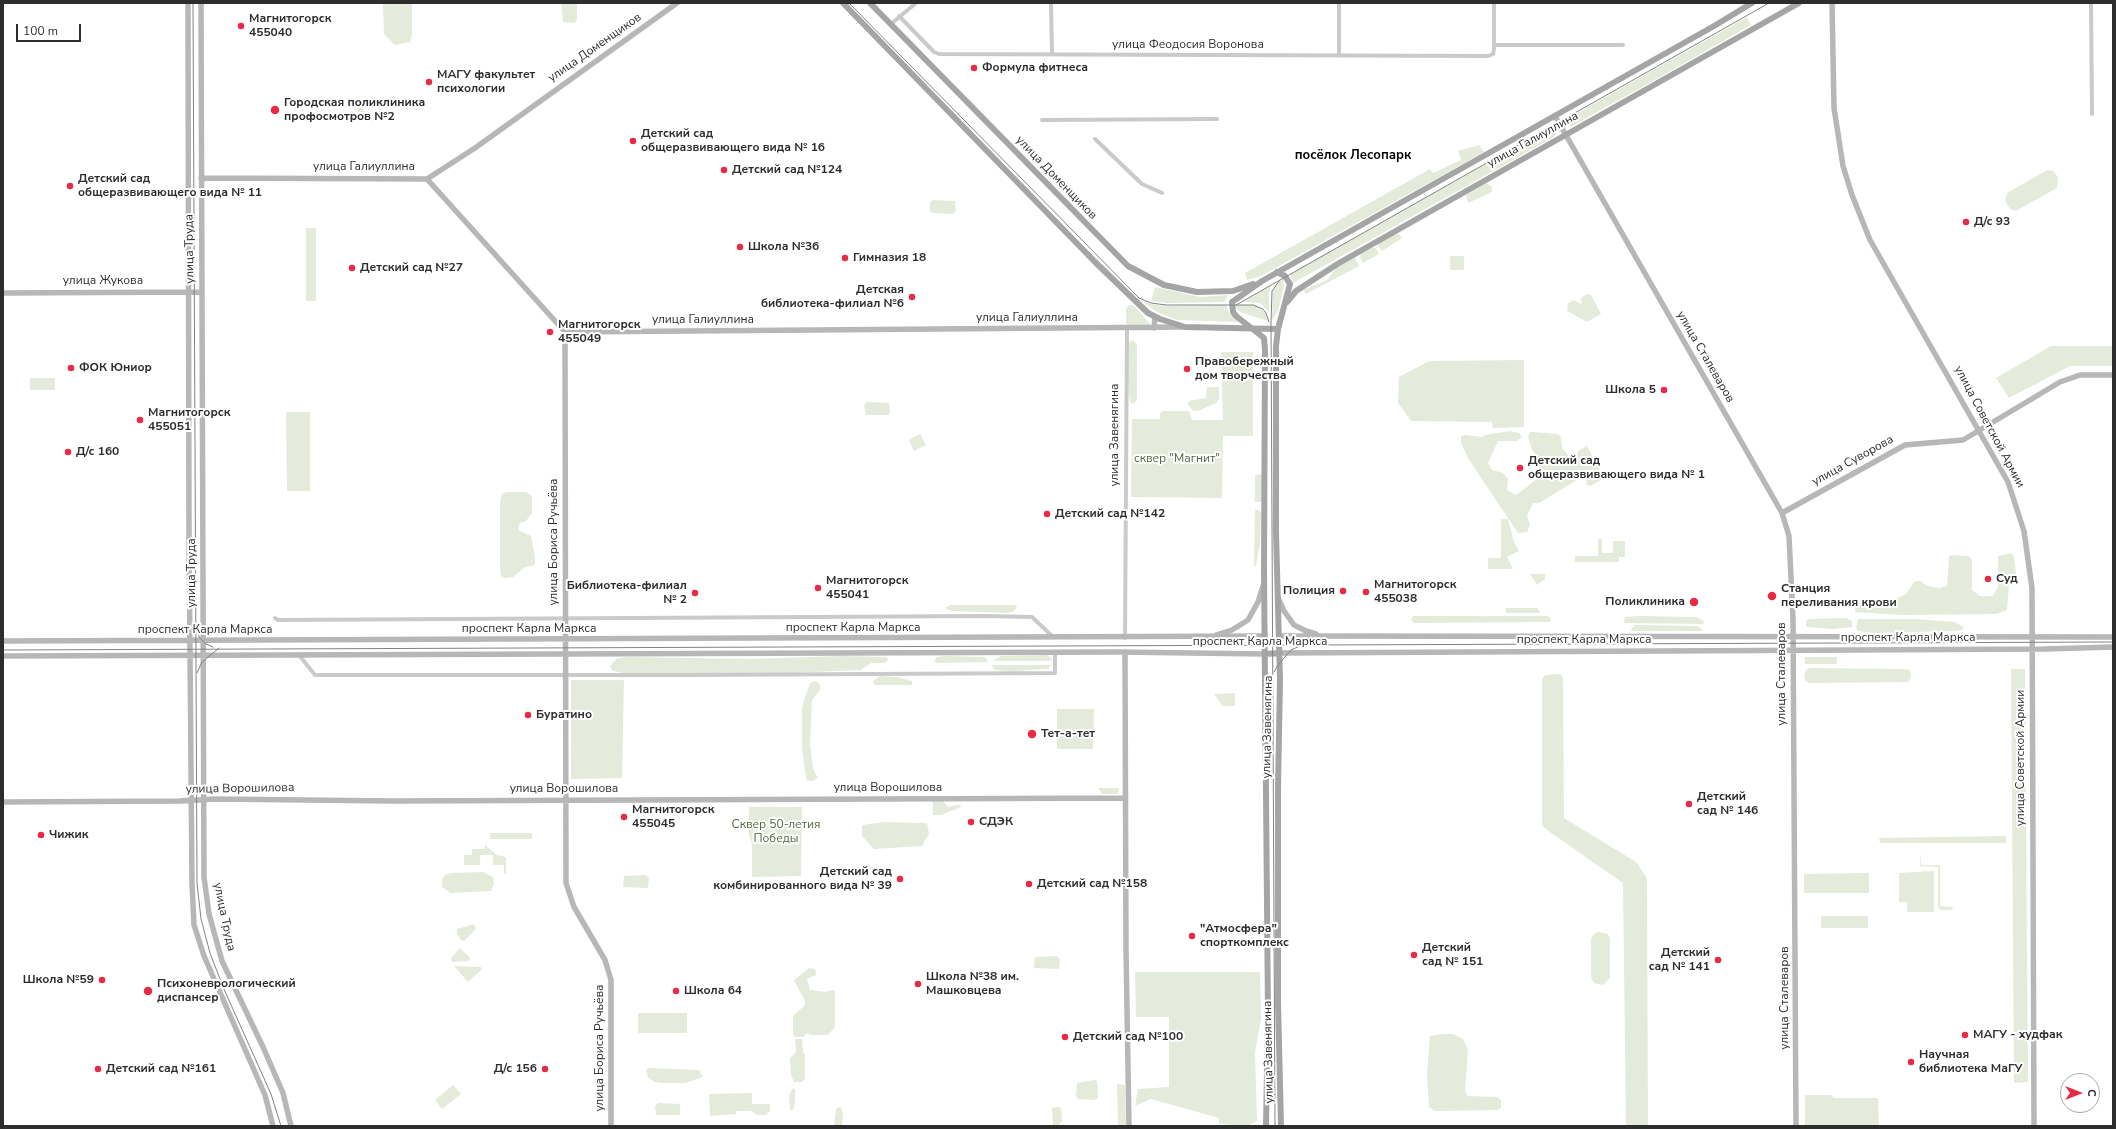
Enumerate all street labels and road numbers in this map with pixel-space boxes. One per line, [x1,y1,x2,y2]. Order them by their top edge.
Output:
street label: улица Доменщиков [546,10,644,86]
street label: улица Феодосия Воронова [1112,38,1264,52]
street label: улица Галиуллина [1485,109,1581,171]
street label: улица Доменщиков [1012,133,1100,223]
street label: улица Галиуллина [313,160,415,174]
street label: улица Труда [182,214,198,284]
street label: улица Жукова [63,274,143,288]
street label: улица Сталеваров [1673,309,1737,405]
street label: улица Галиуллина [976,311,1078,325]
street label: улица Галиуллина [652,313,754,327]
street label: улица Советской Армии [1951,363,2027,491]
street label: улица Завенягина [1108,383,1122,487]
street label: улица Суворова [1810,433,1896,489]
street label: улица Бориса Ручьёва [547,478,561,606]
street label: улица Труда [185,538,199,608]
street label: проспект Карла Маркса [786,621,920,635]
street label: проспект Карла Маркса [462,622,596,636]
street label: улица Сталеваров [1775,622,1789,726]
street label: проспект Карла Маркса [138,623,272,637]
street label: проспект Карла Маркса [1841,631,1975,645]
street label: проспект Карла Маркса [1517,633,1651,647]
street label: проспект Карла Маркса [1193,635,1327,649]
street label: улица Завенягина [1260,675,1276,779]
street label: улица Советской Армии [2014,690,2028,826]
street label: улица Ворошилова [186,781,294,797]
street label: улица Ворошилова [834,781,942,795]
street label: улица Ворошилова [510,782,618,796]
street label: улица Труда [210,881,238,953]
street label: улица Сталеваров [1778,946,1792,1050]
street label: улица Бориса Ручьёва [593,984,607,1112]
street label: улица Завенягина [1261,1000,1277,1104]

